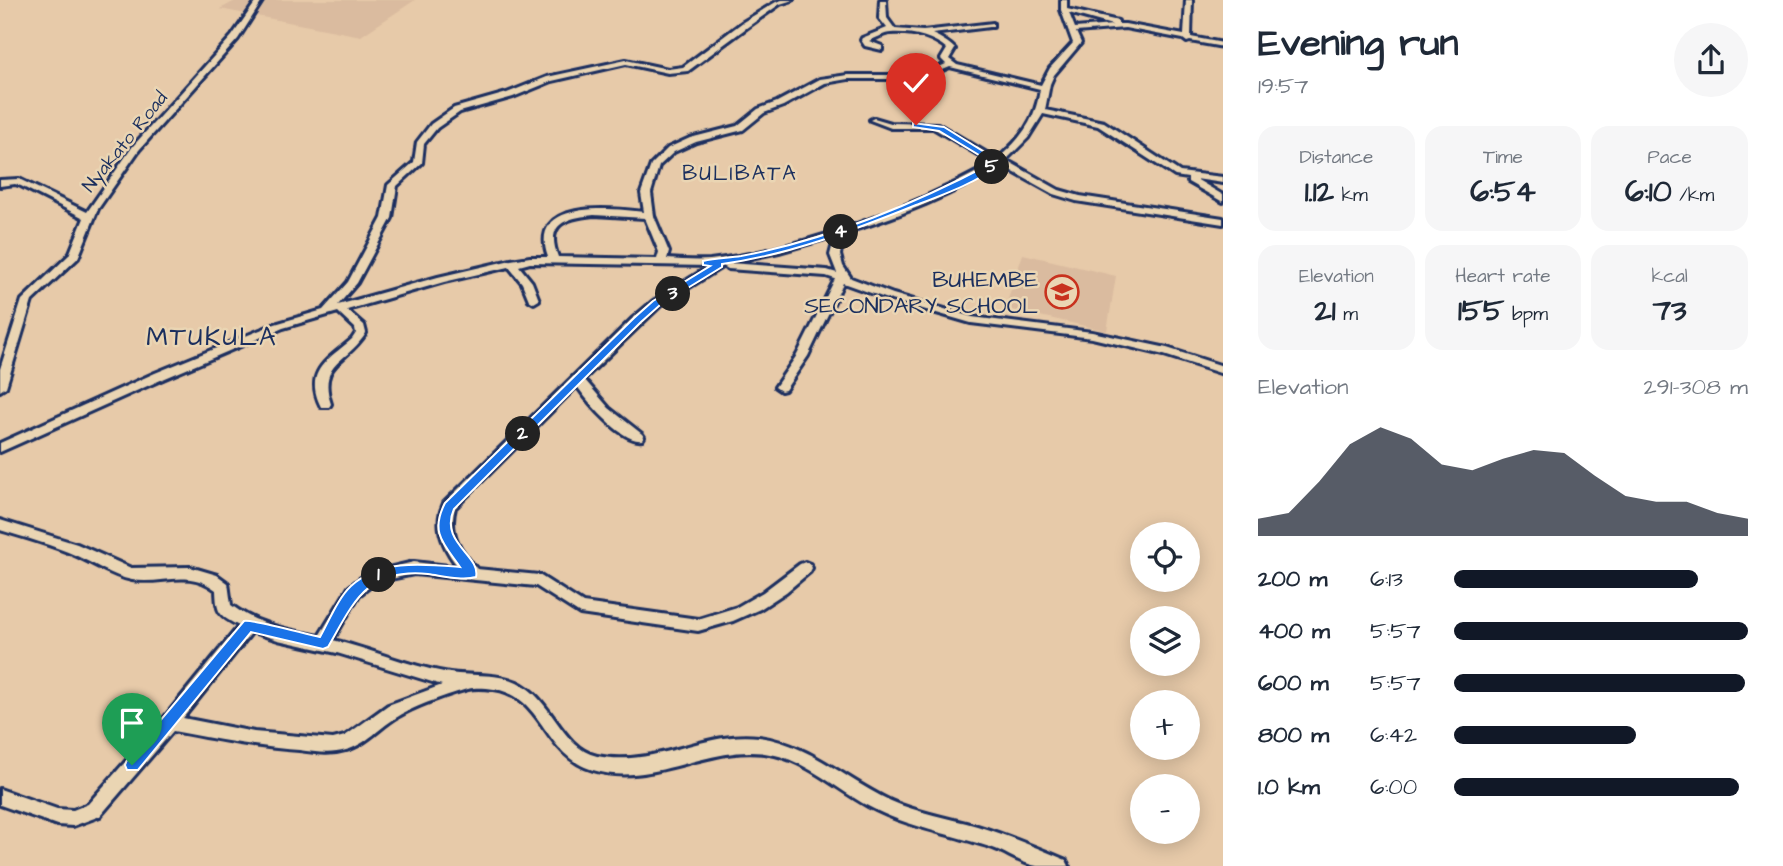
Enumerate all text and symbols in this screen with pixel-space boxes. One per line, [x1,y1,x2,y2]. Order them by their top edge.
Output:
text: Evening run [1258,18,1459,70]
button: share [1674,23,1748,97]
pin [886,53,946,125]
icon: check [897,64,935,102]
text: 19:57 [1258,70,1308,102]
street label: Nyakato Road [76,85,175,199]
text: Distance [1299,144,1373,171]
text: Time [1483,144,1523,171]
text: Pace [1648,144,1692,171]
pin: 5 [974,150,1010,184]
text: 5 [985,153,998,180]
district label: BULIBATA [682,159,798,188]
text: 1.12 [1305,171,1334,213]
text: 6:54 [1470,171,1536,213]
text: 6:10 [1625,171,1672,213]
text: km [1334,182,1368,209]
text: /km [1672,182,1714,209]
pin: 4 [824,215,858,250]
text: 4 [834,218,847,245]
text: Elevation [1299,263,1374,290]
text: Heart rate [1455,263,1551,290]
text: kcal [1651,263,1688,290]
place label: BUHEMBE SECONDARY SCHOOL [804,264,1038,322]
school or university icon: BUHEMBE SECONDARY SCHOOL [1043,273,1081,311]
pin: 3 [656,276,690,312]
text: 3 [668,280,677,307]
text: 21 [1315,290,1336,332]
text: 155 [1458,290,1504,332]
text: 73 [1653,290,1687,332]
text: m [1336,301,1358,328]
text: bpm [1504,301,1548,328]
district label: MTUKULA [146,319,278,355]
text: Elevation [1258,371,1349,403]
text: 291–308 m [1643,371,1748,403]
pin: 2 [505,416,540,452]
text: 2 [517,420,528,447]
map controls [1130,522,1200,844]
button: locate [1130,522,1200,592]
pin: 1 [362,558,396,592]
text: 1 [377,561,380,588]
text: 200 m [1258,563,1327,595]
text: 6:13 [1370,563,1403,595]
button: layers [1130,606,1200,676]
text: 400 m [1258,615,1330,647]
text: 5:57 [1370,615,1421,647]
text: 600 m [1258,667,1329,699]
text: 5:57 [1370,667,1421,699]
button: + [1130,690,1200,760]
pin [102,693,162,765]
icon: arrive [113,704,151,742]
text: 800 m [1258,719,1329,751]
text: 6:42 [1370,719,1417,751]
text: 1.0 km [1258,771,1320,803]
text: 6:00 [1370,771,1417,803]
button: − [1130,774,1200,844]

